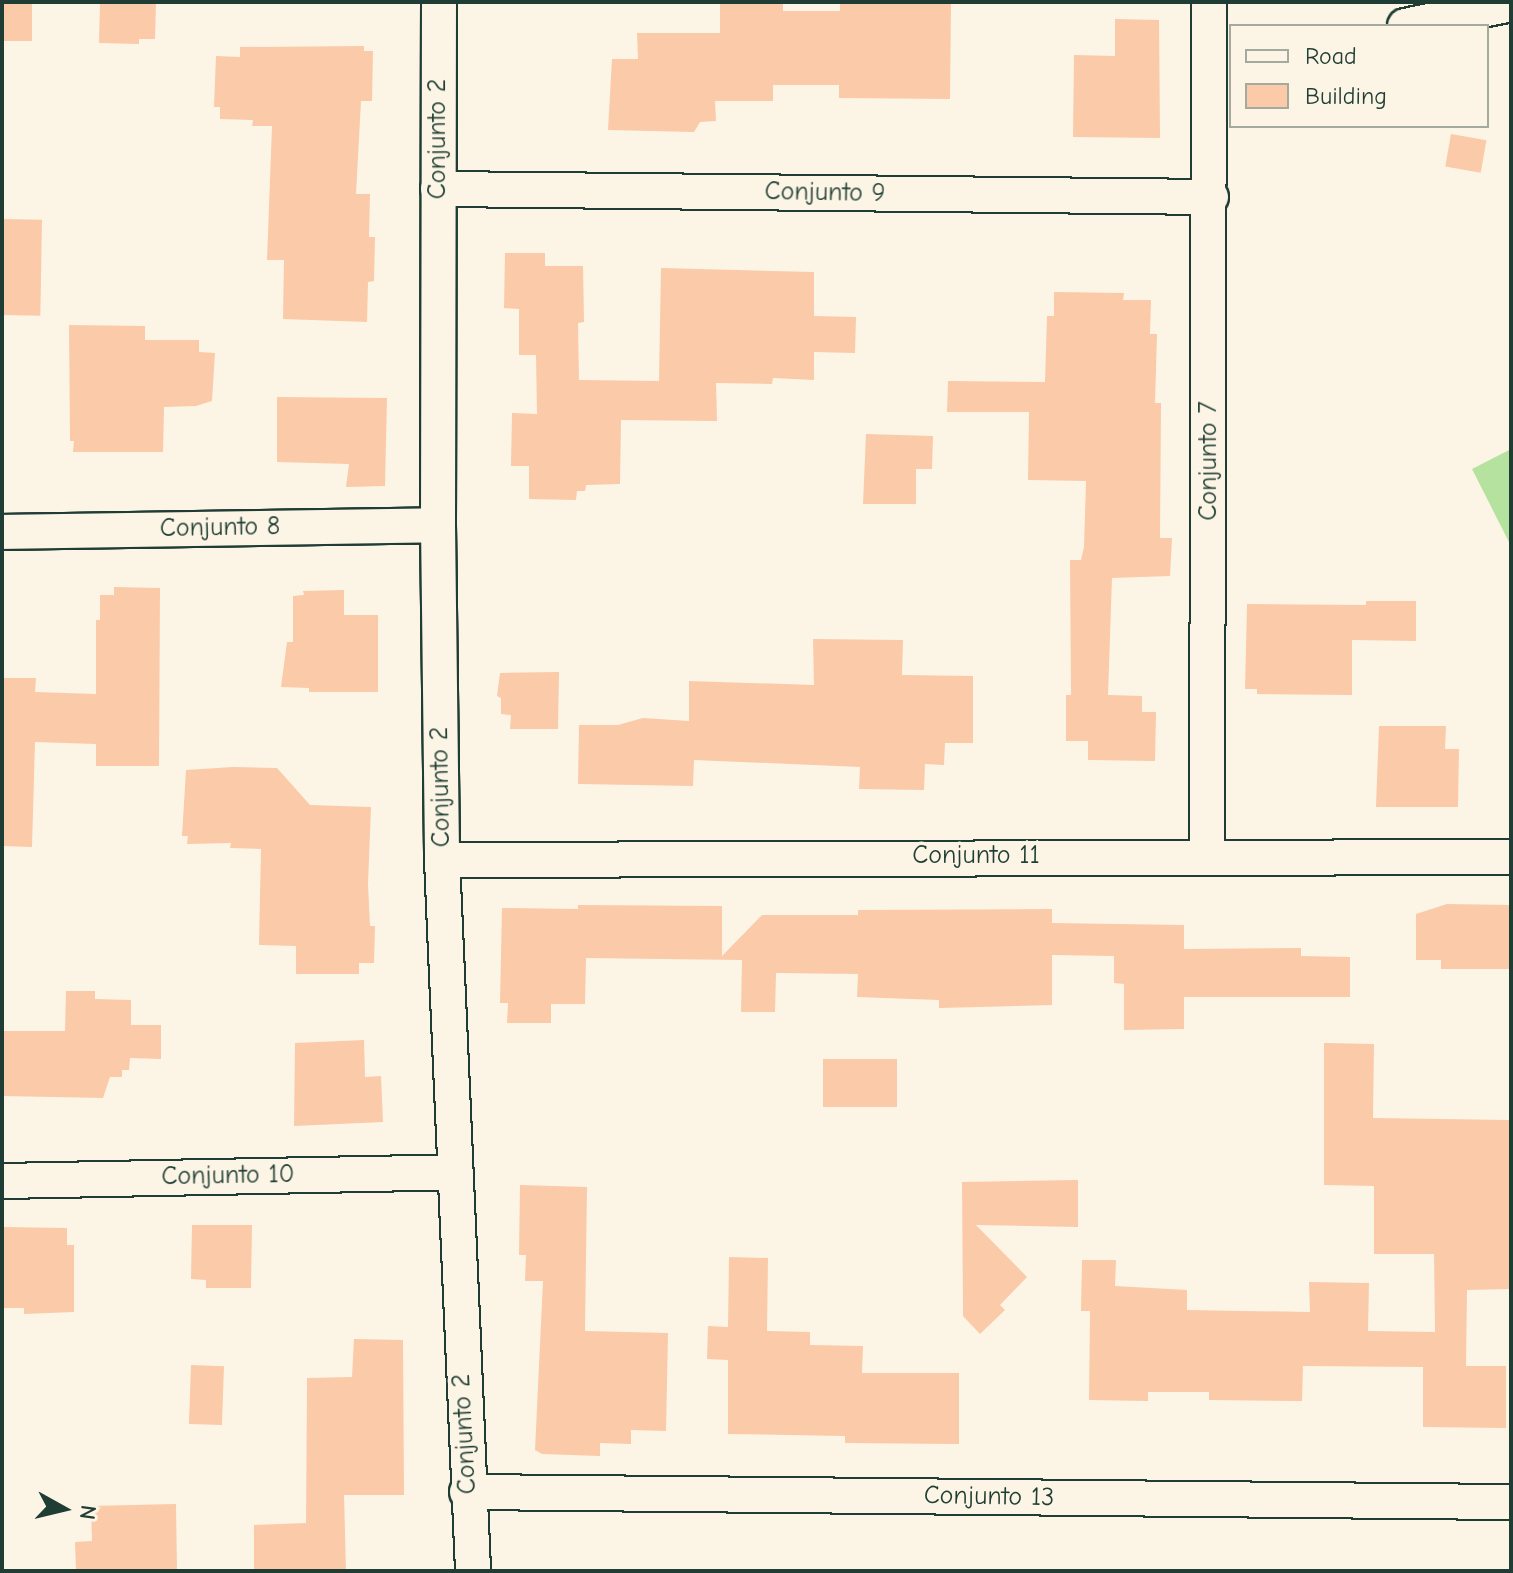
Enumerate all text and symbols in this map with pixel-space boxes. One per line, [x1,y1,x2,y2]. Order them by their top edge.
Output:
legend [1229,24,1489,128]
text: Road [1305,42,1357,70]
street label: Conjunto 2 [422,79,454,199]
text: Building [1305,82,1387,110]
street label: Conjunto 9 [764,176,886,210]
street label: Conjunto 7 [1193,401,1225,521]
street label: Conjunto 8 [160,511,280,545]
street label: Conjunto 2 [424,726,458,848]
street label: Conjunto 11 [912,840,1040,872]
street label: Conjunto 10 [161,1159,295,1193]
street label: Conjunto 2 [446,1373,484,1495]
north arrow [24,1469,104,1549]
street label: Conjunto 13 [924,1480,1054,1514]
text: N [74,1503,102,1521]

